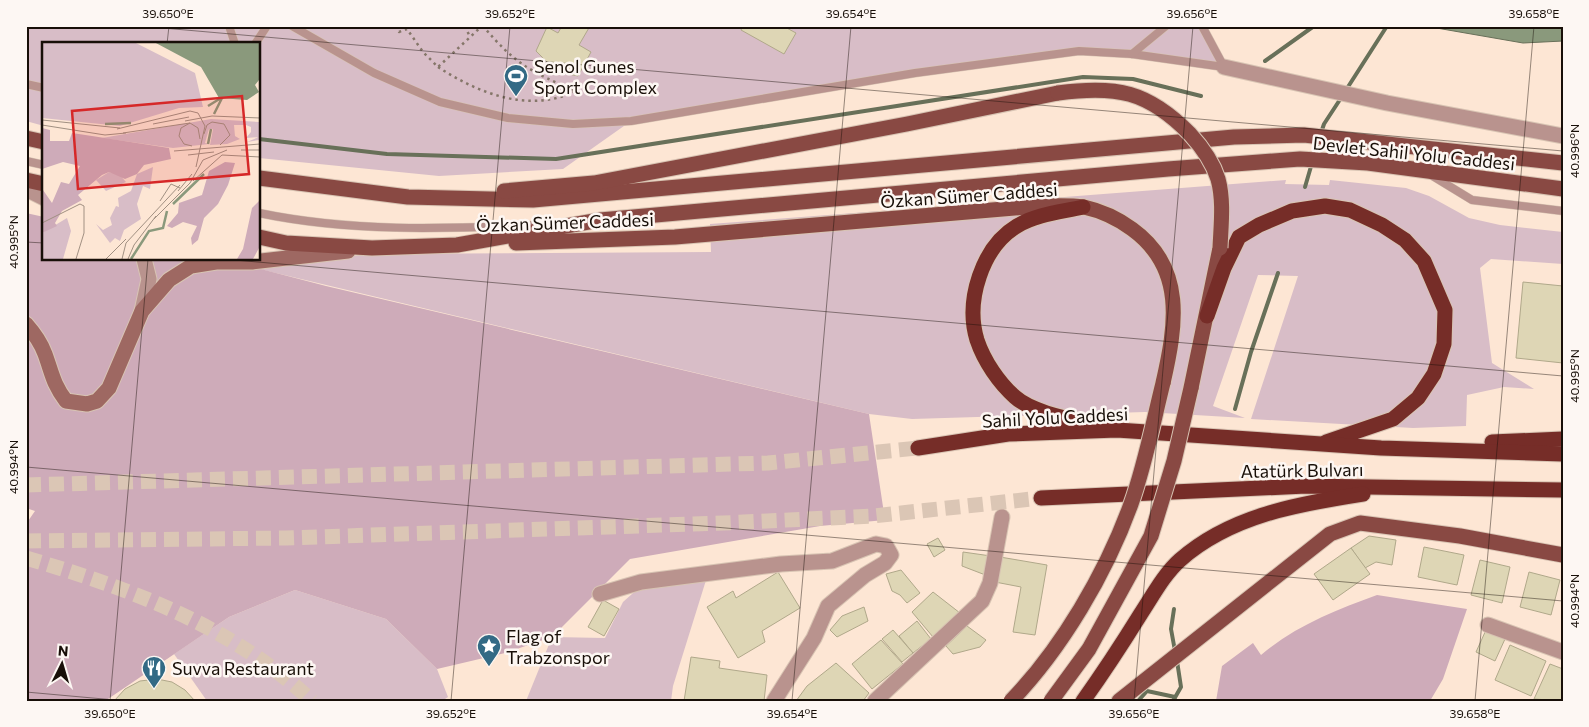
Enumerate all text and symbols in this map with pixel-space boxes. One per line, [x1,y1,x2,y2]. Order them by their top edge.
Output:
text: 39.650°E [142,6,194,20]
text: 39.652°E [485,6,535,20]
text: 39.654°E [826,6,876,20]
text: 39.656°E [1167,6,1217,20]
text: 39.658°E [1509,6,1559,20]
inset map [42,42,260,260]
place label: Senol Gunes Sport Complex [534,55,657,98]
sports icon: Senol Gunes Sport Complex [503,63,529,97]
text: 40.996°N [1567,124,1581,178]
street label: Devlet Sahil Yolu Caddesi [1312,131,1516,175]
street label: Özkan Sümer Caddesi [880,178,1058,212]
street label: Özkan Sümer Caddesi [476,208,654,236]
text: 40.995°N [6,215,20,269]
text: 40.995°N [1567,349,1581,403]
street label: Sahil Yolu Caddesi [981,402,1129,432]
text: 40.994°N [6,440,20,494]
street label: Atatürk Bulvarı [1240,458,1364,482]
text: 40.994°N [1567,574,1581,628]
place label: Flag of Trabzonspor [506,625,610,668]
place icon: Flag of Trabzonspor [476,633,502,667]
north arrow [38,640,88,690]
text: N [57,642,69,659]
restaurant icon: Suvva Restaurant [141,655,167,689]
place label: Suvva Restaurant [172,657,314,679]
text: 39.650°E [84,706,136,720]
text: 39.652°E [426,706,476,720]
text: 39.654°E [767,706,817,720]
text: 39.656°E [1109,706,1159,720]
text: 39.658°E [1450,706,1500,720]

